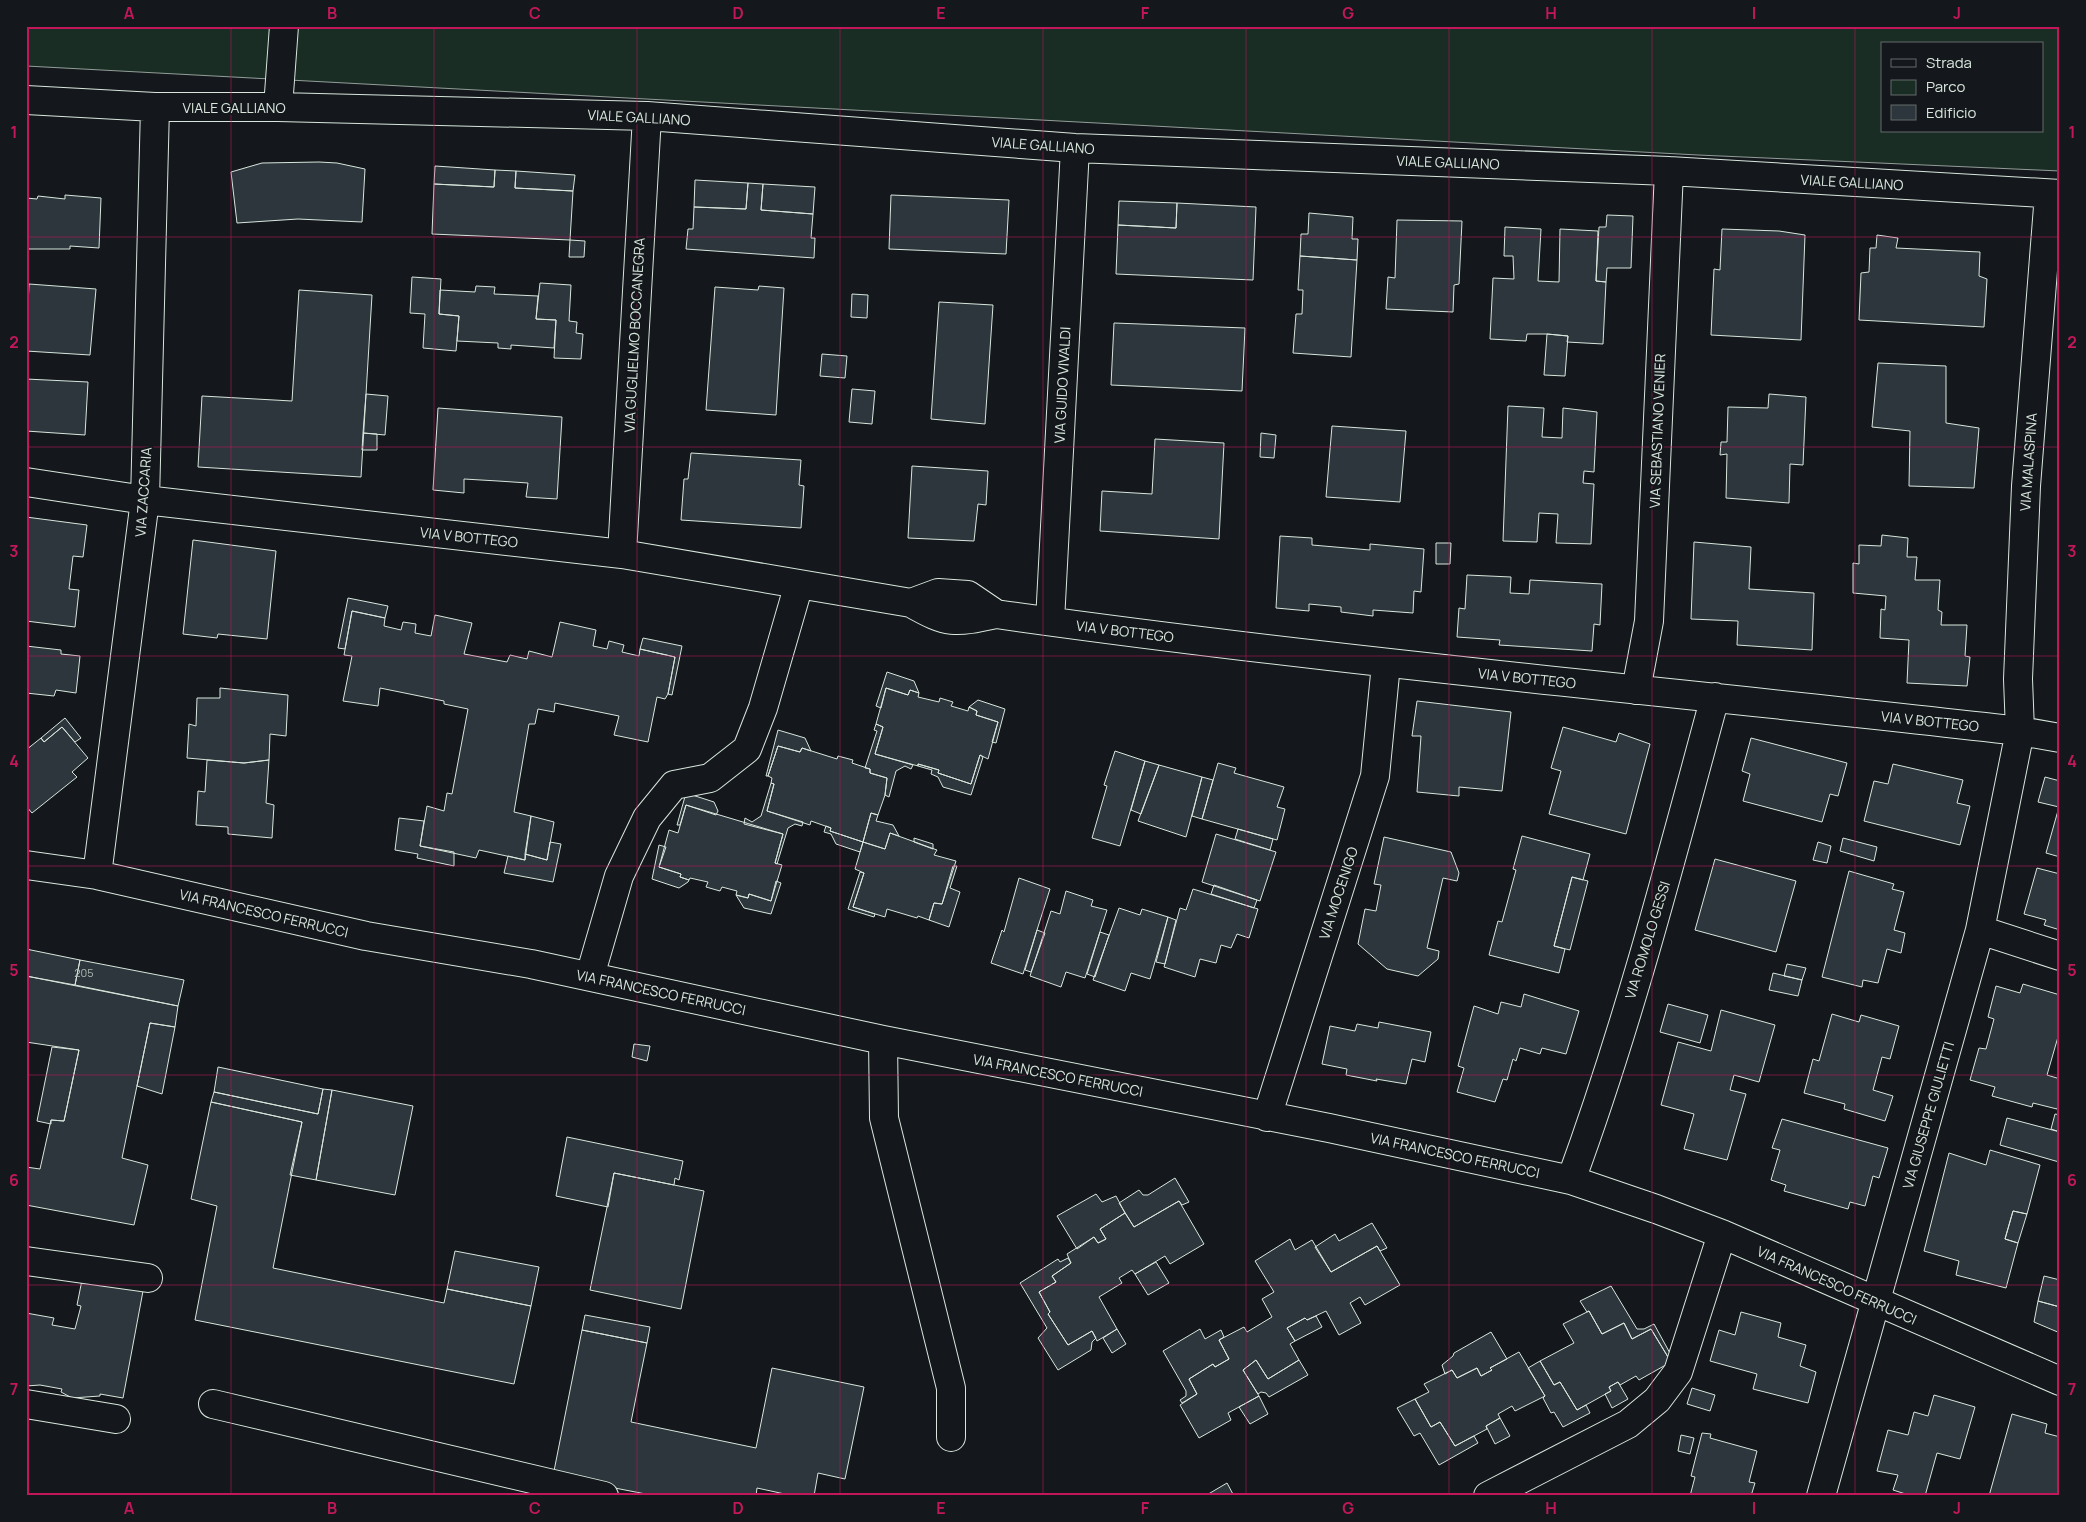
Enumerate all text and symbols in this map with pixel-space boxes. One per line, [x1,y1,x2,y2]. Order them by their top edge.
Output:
text: A [124,2,135,24]
text: B [327,2,337,24]
text: C [529,2,541,24]
text: D [732,2,744,24]
text: E [936,2,946,24]
text: F [1141,2,1150,24]
text: G [1342,2,1354,24]
text: H [1545,2,1557,24]
text: I [1752,2,1756,24]
text: J [1953,2,1961,24]
legend [1881,42,2044,132]
text: Strada [1926,52,1972,73]
text: Parco [1926,76,1965,97]
street label: VIALE GALLIANO [182,98,286,117]
text: Edificio [1926,102,1977,123]
street label: VIALE GALLIANO [587,105,691,129]
text: 1 [10,121,18,143]
text: 1 [2068,121,2076,143]
street label: VIALE GALLIANO [991,132,1095,158]
street label: VIALE GALLIANO [1396,151,1500,173]
street label: VIALE GALLIANO [1800,170,1904,194]
street label: VIA GUGLIELMO BOCCANEGRA [619,237,649,433]
street label: VIA GUIDO VIVALDI [1049,326,1075,444]
text: 2 [9,331,19,353]
text: 2 [2067,331,2077,353]
street label: VIA SEBASTIANO VENIER [1645,353,1669,509]
street label: VIA MALASPINA [2015,412,2041,512]
street label: VIA ZACCARIA [130,446,156,538]
street label: VIA V BOTTEGO [419,522,519,552]
text: 3 [9,540,19,562]
text: 3 [2067,540,2077,562]
street label: VIA V BOTTEGO [1075,616,1175,646]
street label: VIA V BOTTEGO [1477,663,1577,693]
street label: VIA V BOTTEGO [1880,706,1980,736]
text: 4 [9,750,19,772]
text: 4 [2067,750,2077,772]
street label: VIA MOCENIGO [1314,844,1362,942]
street label: VIA ROMOLO GESSI [1620,879,1674,1001]
street label: VIA FRANCESCO FERRUCCI [178,884,350,942]
text: 5 [9,959,19,981]
text: 5 [2067,959,2077,981]
house number: 205 [74,965,94,980]
street label: VIA FRANCESCO FERRUCCI [575,965,747,1019]
street label: VIA GIUSEPPE GIULIETTI [1898,1039,1958,1191]
street label: VIA FRANCESCO FERRUCCI [971,1049,1145,1101]
street label: VIA FRANCESCO FERRUCCI [1369,1128,1541,1182]
text: 6 [9,1169,19,1191]
text: 6 [2067,1169,2077,1191]
street label: VIA FRANCESCO FERRUCCI [1754,1241,1920,1329]
text: 7 [10,1378,18,1400]
text: 7 [2068,1378,2076,1400]
text: A [124,1497,135,1519]
text: B [327,1497,337,1519]
text: C [529,1497,541,1519]
text: D [732,1497,744,1519]
text: E [936,1497,946,1519]
text: F [1141,1497,1150,1519]
text: G [1342,1497,1354,1519]
text: H [1545,1497,1557,1519]
text: I [1752,1497,1756,1519]
text: J [1953,1497,1961,1519]

